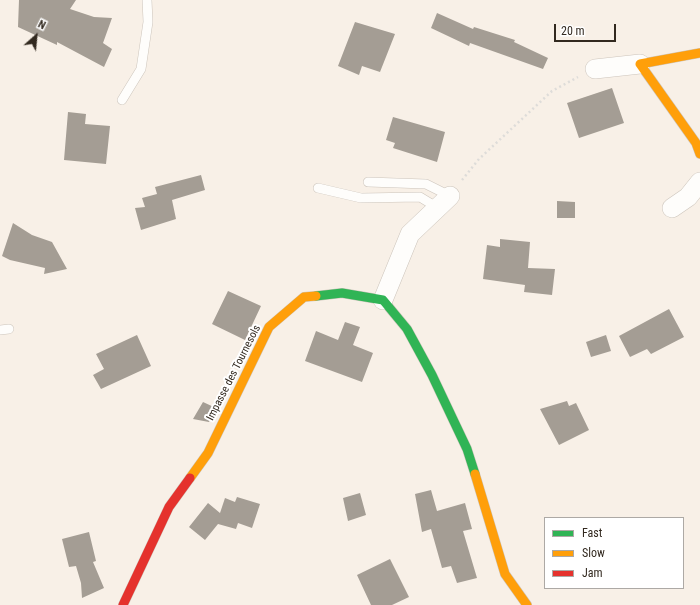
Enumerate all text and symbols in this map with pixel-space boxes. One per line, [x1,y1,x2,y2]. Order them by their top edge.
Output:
north arrow [16,16,56,56]
scale bar [556,16,618,42]
text: N [36,18,48,32]
text: 20 m [561,24,585,38]
street label: Impasse des Tournesols [204,323,264,423]
legend [544,517,684,589]
text: Fast [582,526,602,540]
text: Slow [582,546,605,560]
text: Jam [582,566,603,580]

